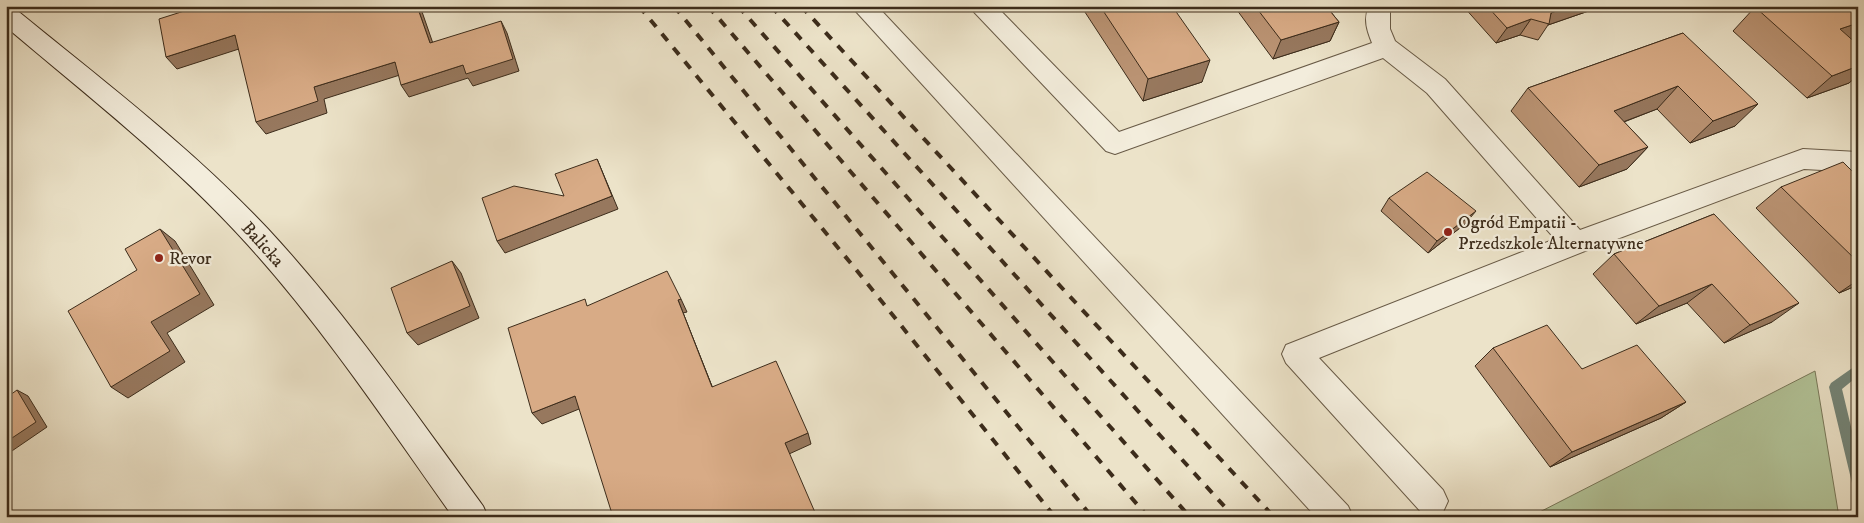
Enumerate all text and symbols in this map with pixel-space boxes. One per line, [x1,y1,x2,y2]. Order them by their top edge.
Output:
place label: Ogród Empatii - Przedszkole Alternatywne [1458,212,1644,255]
street label: Balicka [236,217,289,272]
marker: Ogród Empatii - Przedszkole Alternatywne [1442,226,1454,238]
place label: Revor [169,248,212,270]
marker: Revor [153,252,165,264]

